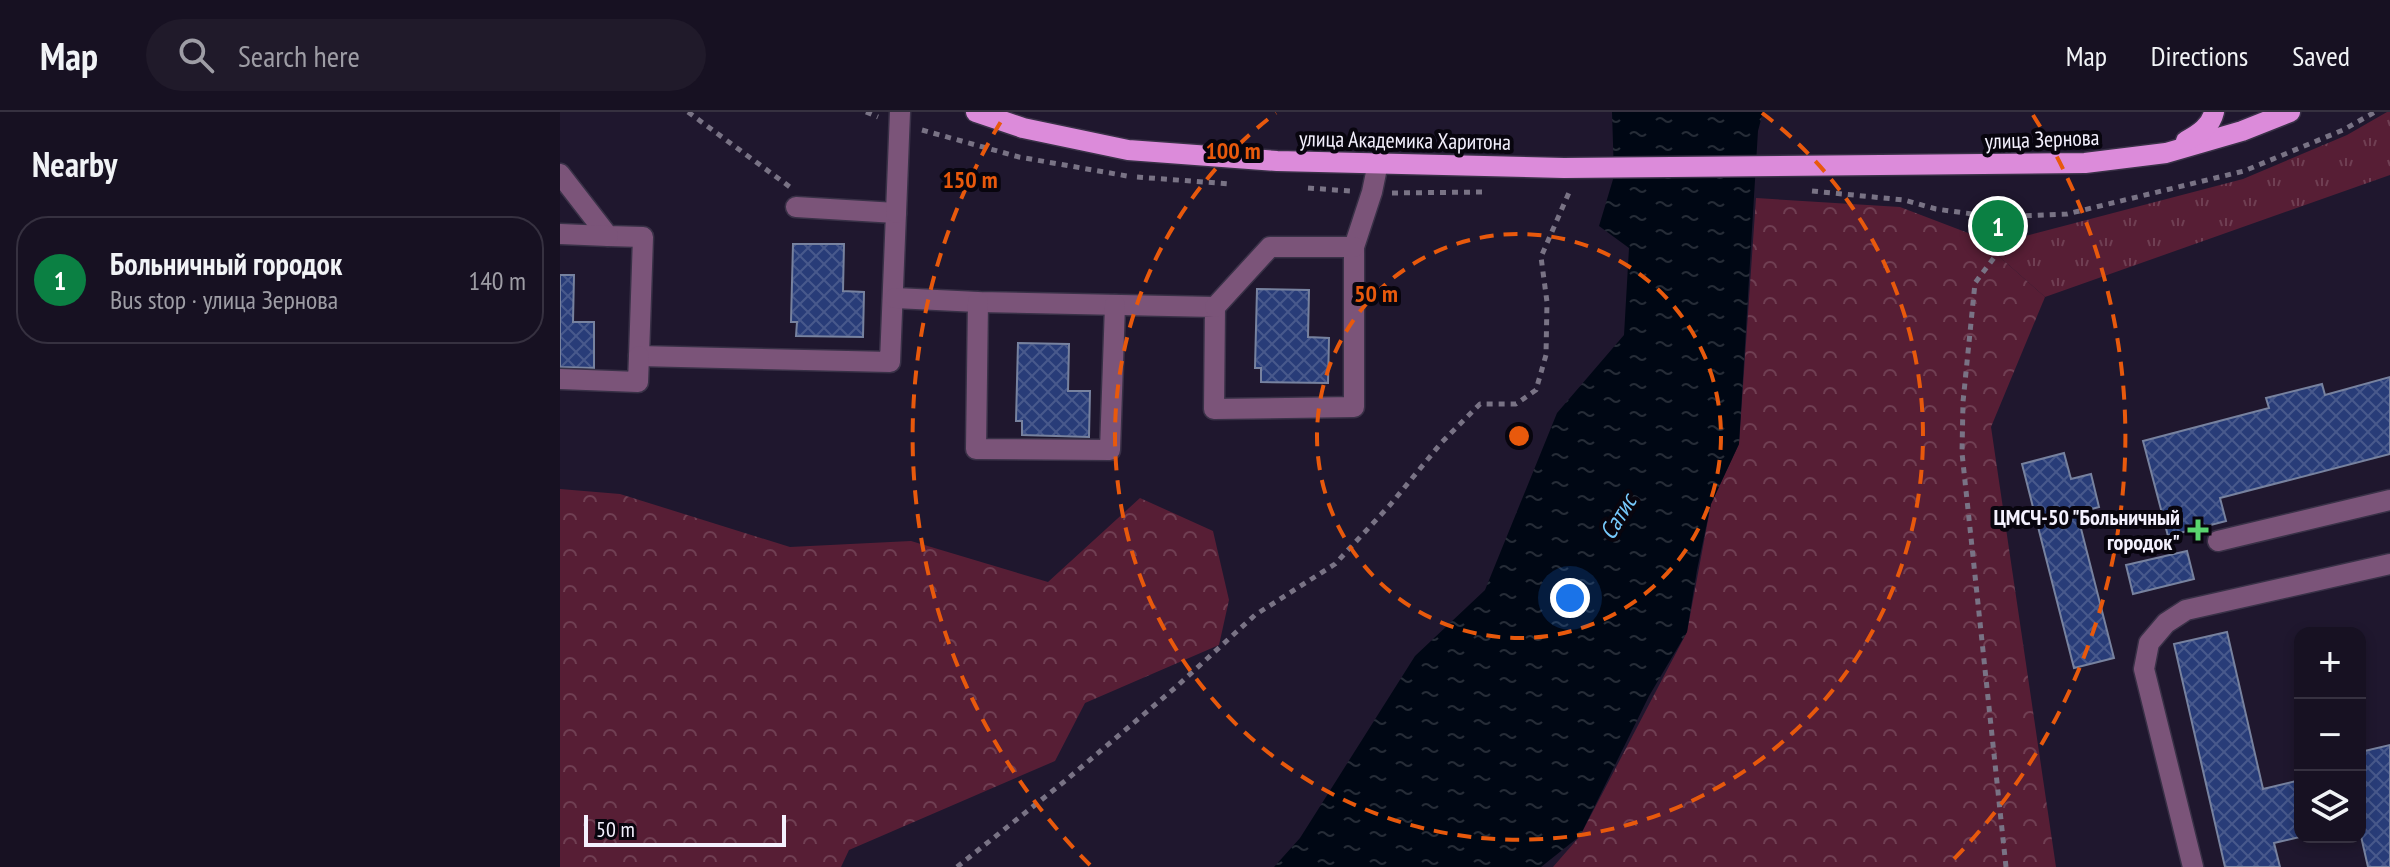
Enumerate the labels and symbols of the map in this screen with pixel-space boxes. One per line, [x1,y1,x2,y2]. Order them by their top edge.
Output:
street label: улица Зернова [1984,123,2100,155]
street label: улица Академика Харитона [1299,124,1511,156]
text: 100 m [1205,135,1261,166]
text: 150 m [942,164,998,195]
pin: 1 [1972,196,2024,256]
text: 50 m [1354,278,1398,309]
centre of rings [1505,422,1533,450]
water label: Сатис [1592,486,1644,545]
place label: ЦМСЧ-50 "Больничный городок" [1993,503,2180,556]
marker: ЦМСЧ-50 "Больничный городок" [2187,519,2209,541]
your location [1550,578,1590,618]
scale bar [584,811,786,847]

